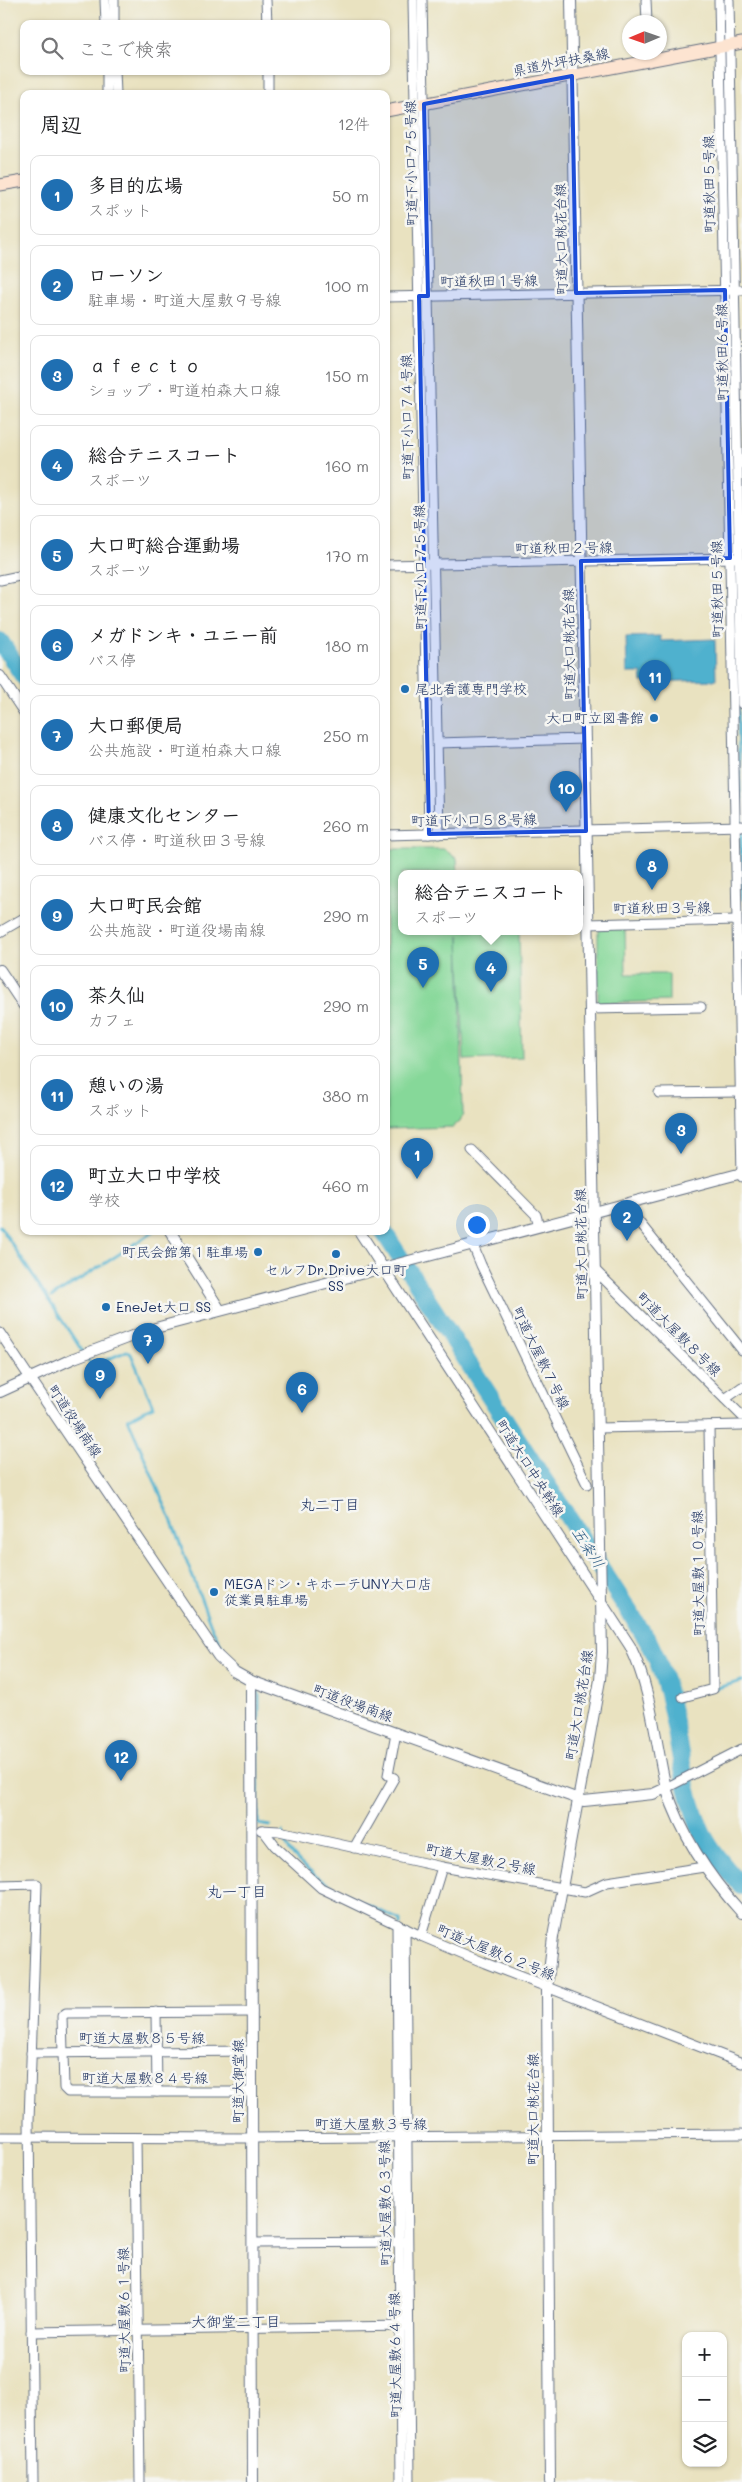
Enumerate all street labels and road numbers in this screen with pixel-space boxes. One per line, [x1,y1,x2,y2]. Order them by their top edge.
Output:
street label: 県道外坪扶桑線 [511,43,611,80]
street label: 町道下小口７５号線 [400,100,421,226]
street label: 町道秋田５号線 [698,135,719,233]
street label: 町道大口桃花台線 [550,183,571,295]
street label: 町道秋田１号線 [440,270,538,291]
street label: 町道秋田６号線 [711,303,732,401]
street label: 町道下小口７４号線 [396,354,417,480]
street label: 町道下小口７５号線 [409,504,430,630]
street label: 町道秋田２号線 [515,537,613,558]
street label: 町道秋田５号線 [706,540,727,638]
street label: 町道大口桃花台線 [558,588,579,700]
street label: 町道下小口５８号線 [411,809,537,830]
street label: 町道秋田３号線 [613,897,711,918]
street label: 町道大口桃花台線 [570,1188,591,1300]
street label: 町道大屋敷８号線 [633,1287,726,1380]
street label: 町道大屋敷７号線 [508,1303,575,1412]
street label: 町道役場南線 [44,1381,107,1461]
street label: 町道大口中央幹線 [492,1416,569,1520]
street label: 町道大屋敷１０号線 [687,1510,708,1636]
street label: 町道大口桃花台線 [560,1648,597,1762]
street label: 町道役場南線 [310,1679,396,1726]
street label: 町道大屋敷２号線 [424,1838,538,1879]
street label: 町道大屋敷６２号線 [434,1919,558,1984]
street label: 町道大屋敷８５号線 [79,2028,205,2047]
street label: 町道大御堂線 [228,2039,247,2123]
street label: 町道大口桃花台線 [523,2053,542,2165]
street label: 町道大屋敷８４号線 [82,2068,208,2087]
street label: 町道大屋敷３号線 [315,2114,427,2133]
street label: 町道大屋敷６３号線 [374,2140,395,2266]
street label: 町道大屋敷６１号線 [113,2247,134,2373]
street label: 町道大屋敷６４号線 [384,2292,405,2418]

